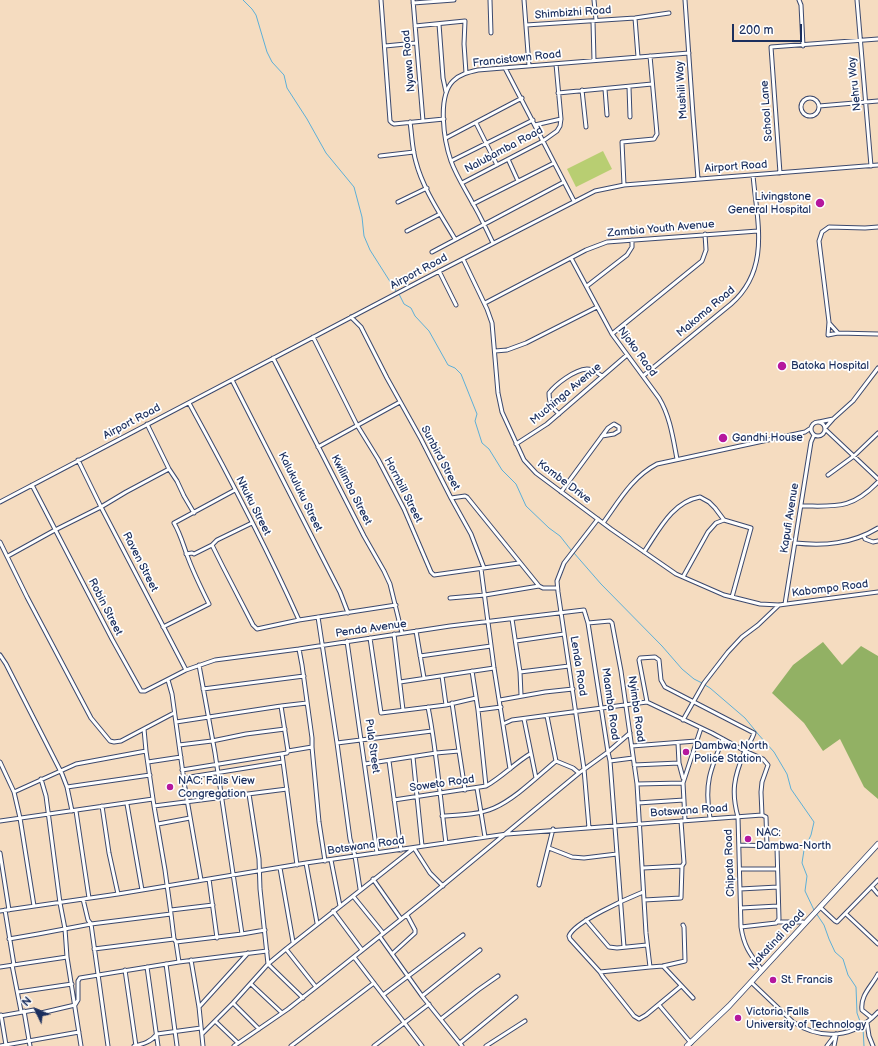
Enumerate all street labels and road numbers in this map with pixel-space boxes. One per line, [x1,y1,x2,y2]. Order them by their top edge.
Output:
street label: Shimbizhi Road [534,4,612,22]
street label: Nyawa Road [400,29,418,93]
street label: Francistown Road [472,48,562,70]
street label: Nehru Way [846,56,864,112]
street label: Mushili Way [673,60,691,120]
street label: School Lane [758,80,776,142]
street label: Nalubamba Road [463,124,545,176]
street label: Airport Road [704,158,768,176]
street label: Zambia Youth Avenue [607,218,715,240]
street label: Airport Road [388,251,450,293]
street label: Makoma Road [674,284,738,340]
street label: Njoko Raod [615,325,659,379]
street label: Muchinga Avenue [528,360,604,428]
street label: Airport Road [101,401,163,443]
street label: Sunbird Street [417,424,463,492]
street label: Kalukuluku Street [275,450,325,534]
street label: Kwilimba Street [328,453,374,527]
street label: Hornbill Street [381,455,425,525]
street label: Kombe Drive [534,457,594,507]
street label: Nkuku Street [233,474,273,538]
street label: Kapufi Avenue [778,482,802,554]
street label: Raven Street [119,530,161,594]
street label: Robin Street [85,576,125,638]
street label: Kabompo Road [791,578,869,600]
street label: Penda Avenue [335,617,407,641]
street label: Lenda Road [567,635,589,697]
street label: Maamba Road [598,667,622,741]
street label: Nyimba Road [625,675,647,743]
street label: Pula Street [362,718,382,774]
street label: Soweto Road [409,773,475,795]
street label: Botswana Road [650,802,728,820]
street label: Chipata Road [722,829,738,897]
street label: Botswana Road [327,834,405,858]
street label: Nakatindi Road [746,908,808,972]

